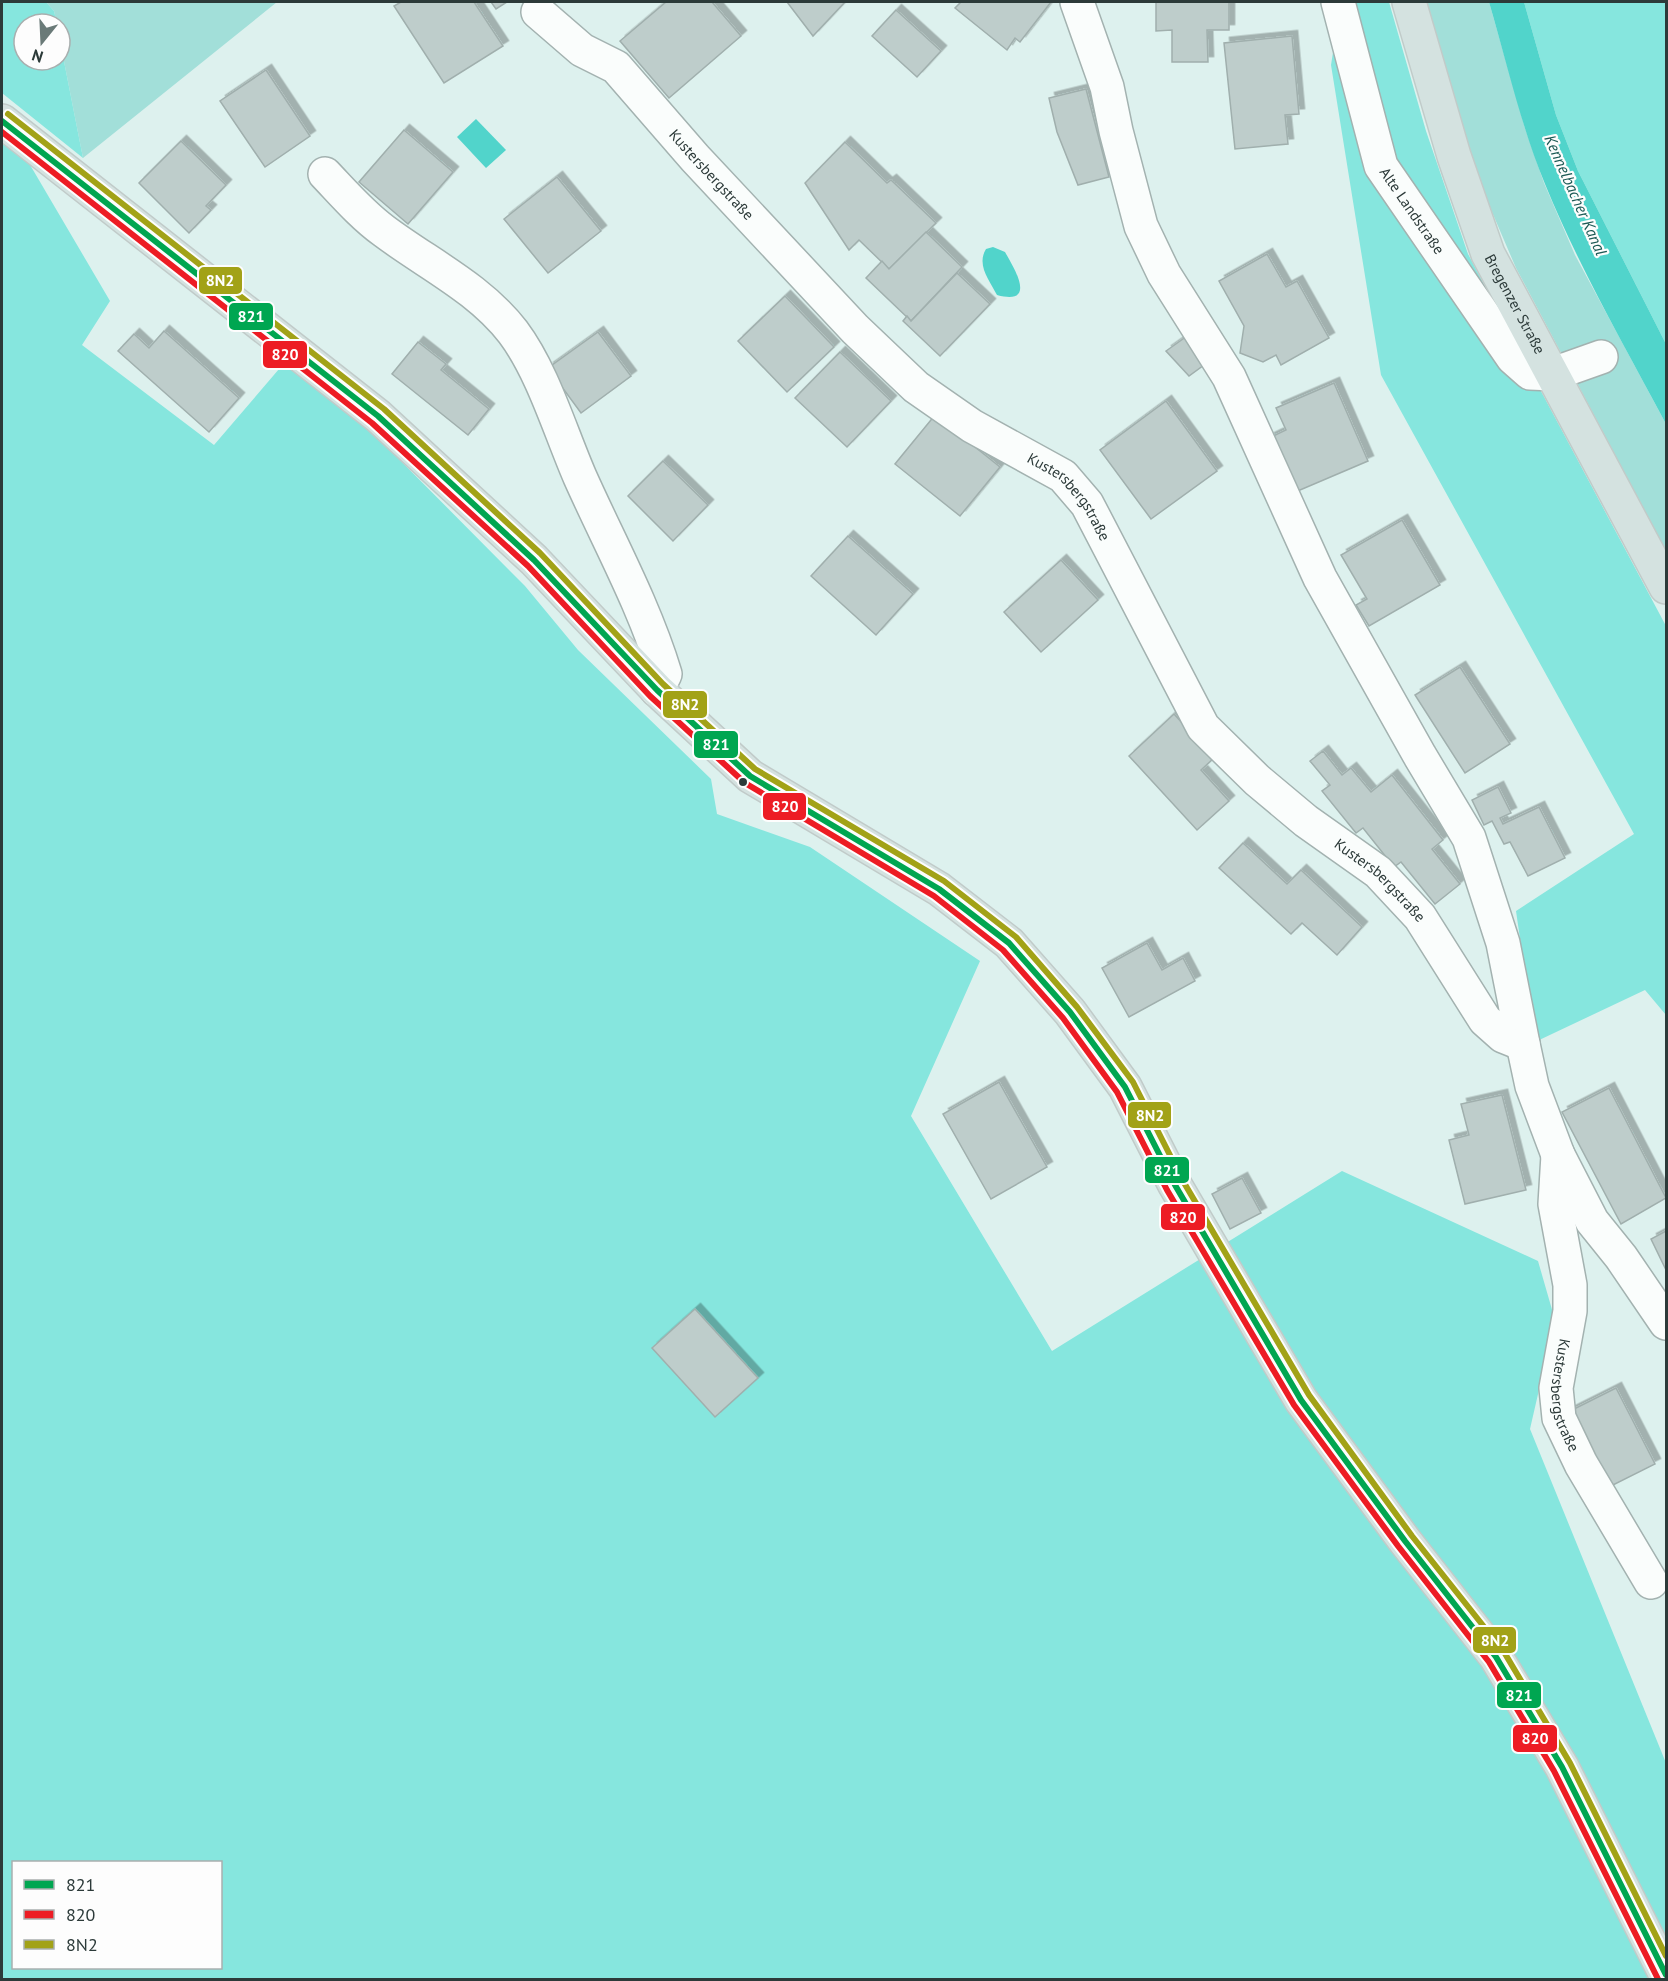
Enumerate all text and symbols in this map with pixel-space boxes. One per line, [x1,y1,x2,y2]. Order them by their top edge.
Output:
north arrow [12,12,72,72]
text: N [29,45,45,67]
street label: Kustersbergstraße [665,125,758,224]
water label: Kennelbacher Kanal [1540,132,1612,259]
street label: Alte Landstraße [1376,163,1449,258]
street label: Bregenzer Straße [1481,251,1550,357]
line badge: 8N2 [198,266,243,295]
text: 8N2 [206,270,234,290]
line badge: 821 [228,302,274,331]
text: 821 [237,306,265,326]
line badge: 820 [262,340,308,369]
text: 820 [271,344,299,364]
street label: Kustersbergstraße [1024,448,1114,544]
line badge: 8N2 [662,690,708,719]
text: 8N2 [671,694,699,714]
line badge: 821 [693,730,739,759]
text: 821 [702,734,730,754]
unlabelled marker [737,776,749,788]
line badge: 820 [762,792,807,821]
text: 820 [771,796,799,816]
street label: Kustersbergstraße [1331,834,1430,926]
line badge: 8N2 [1127,1101,1172,1129]
text: 8N2 [1136,1105,1164,1125]
line badge: 821 [1144,1156,1190,1184]
text: 821 [1153,1160,1181,1180]
line badge: 820 [1160,1203,1206,1231]
text: 820 [1169,1207,1197,1227]
street label: Kustersbergstraße [1547,1337,1584,1455]
line badge: 8N2 [1472,1626,1517,1654]
text: 8N2 [1481,1630,1509,1650]
line badge: 821 [1496,1681,1542,1709]
text: 821 [1505,1685,1533,1705]
line badge: 820 [1512,1724,1558,1753]
text: 820 [1521,1728,1549,1748]
legend [12,1861,222,1969]
text: 821 [66,1873,95,1896]
text: 820 [66,1903,96,1926]
text: 8N2 [66,1933,98,1956]

